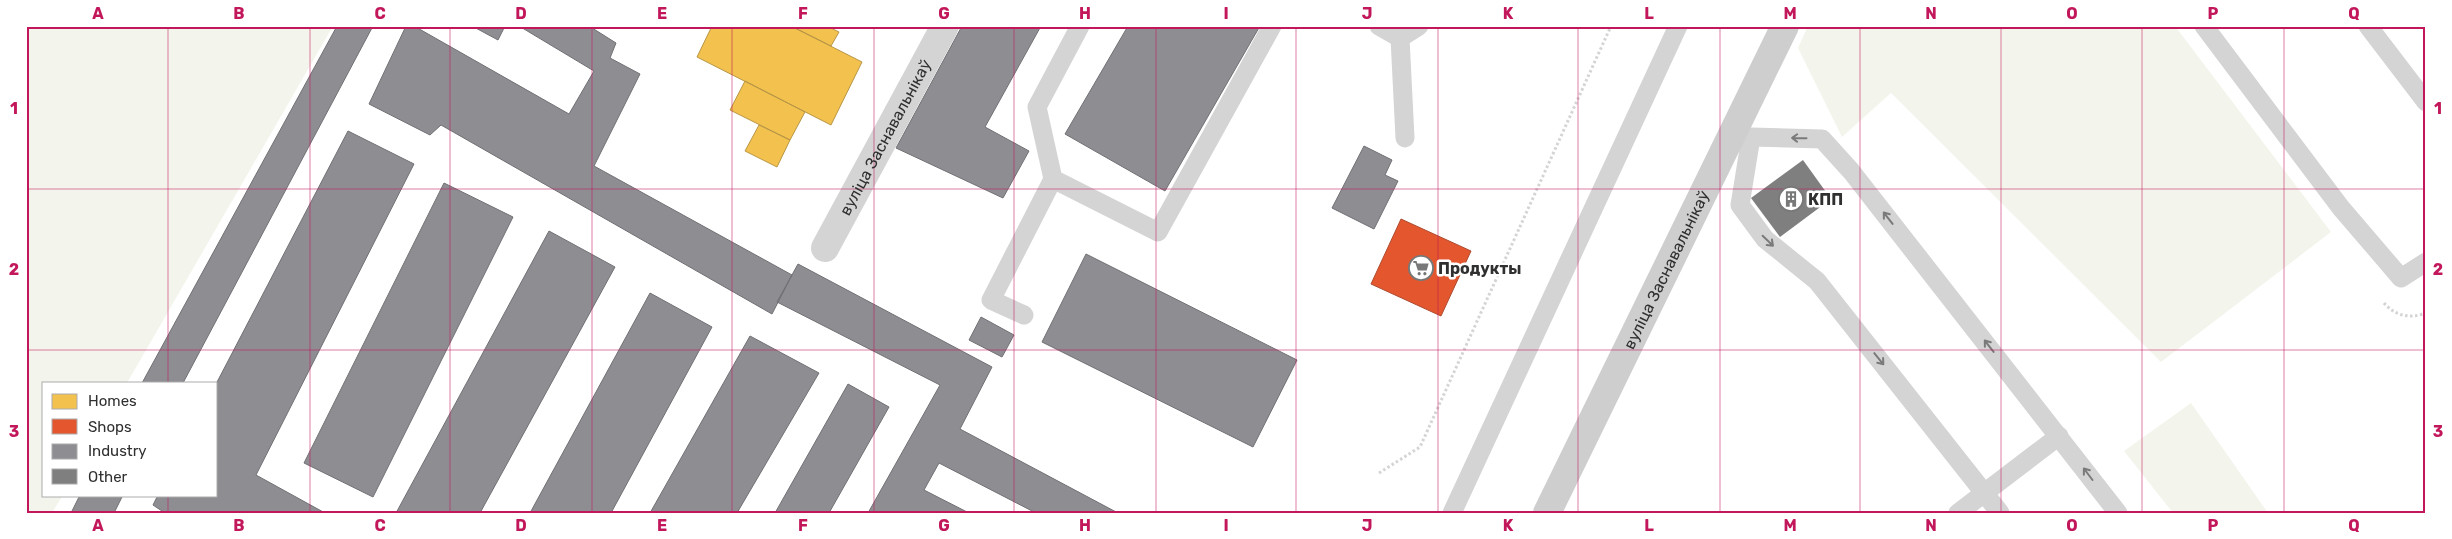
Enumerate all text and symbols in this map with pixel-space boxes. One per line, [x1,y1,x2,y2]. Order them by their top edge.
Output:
text: A [92,4,104,23]
text: B [233,4,245,23]
text: C [374,4,386,23]
text: D [515,4,527,23]
text: E [657,4,667,23]
text: F [798,4,808,23]
text: G [938,4,950,23]
text: H [1079,4,1091,23]
text: I [1223,4,1229,23]
text: J [1362,4,1372,23]
text: K [1503,4,1514,23]
text: L [1644,4,1654,23]
text: M [1783,4,1797,23]
text: N [1925,4,1937,23]
text: O [2066,4,2078,23]
text: P [2208,4,2219,23]
text: Q [2348,4,2360,23]
street label: вуліца Заснавальнікаў [835,56,935,218]
text: 1 [10,99,18,118]
text: 1 [2434,99,2442,118]
one-way arrow [1791,134,1807,143]
building icon: КПП [1778,186,1804,212]
street label: вуліца Заснавальнікаў [1619,187,1713,352]
place label: КПП [1808,190,1843,209]
one-way arrow [1883,211,1893,225]
one-way arrow [1762,235,1775,247]
supermarket icon: Продукты [1408,255,1434,281]
place label: Продукты [1438,259,1521,278]
text: 2 [9,260,19,279]
text: 2 [2433,260,2443,279]
one-way arrow [1983,340,1994,353]
one-way arrow [1873,352,1884,365]
legend [42,382,218,496]
text: Homes [88,392,137,410]
text: Shops [88,418,132,436]
text: 3 [9,422,19,441]
text: 3 [2433,422,2443,441]
text: Industry [88,442,147,460]
text: Other [88,468,128,486]
one-way arrow [2083,468,2094,481]
text: A [92,516,104,535]
text: B [233,516,245,535]
text: C [374,516,386,535]
text: D [515,516,527,535]
text: E [657,516,667,535]
text: F [798,516,808,535]
text: G [938,516,950,535]
text: H [1079,516,1091,535]
text: I [1223,516,1229,535]
text: J [1362,516,1372,535]
text: K [1503,516,1514,535]
text: L [1644,516,1654,535]
text: M [1783,516,1797,535]
text: N [1925,516,1937,535]
text: O [2066,516,2078,535]
text: P [2208,516,2219,535]
text: Q [2348,516,2360,535]

